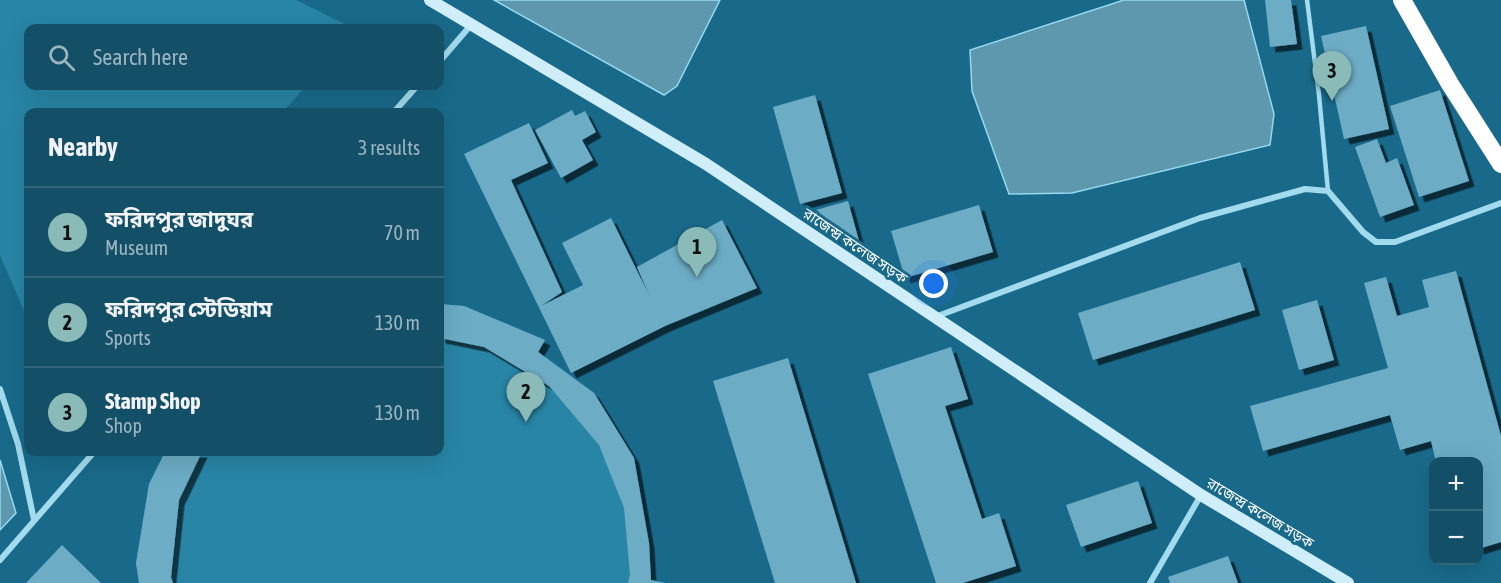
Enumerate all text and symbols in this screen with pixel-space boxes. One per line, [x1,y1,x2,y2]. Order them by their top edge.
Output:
search box [24,24,444,90]
icon: search [45,41,78,74]
text: Search here [93,44,188,70]
pin: 3 [1312,51,1352,101]
text: Nearby [48,132,118,162]
text: 3 results [358,136,420,159]
street label: রাজেন্দ্র কলেজ সড়ক [799,204,911,287]
text: ফরিদপুর জাদুঘর [105,206,253,232]
text: 1 [63,221,72,244]
text: 70 m [384,221,420,244]
pin: 1 [678,228,716,277]
text: Museum [105,236,168,259]
your location [919,269,948,298]
text: ফরিদপুর স্টেডিয়াম [105,296,272,322]
text: 2 [63,311,72,334]
text: 130 m [375,311,420,334]
text: Sports [105,326,151,349]
pin: 2 [506,372,546,422]
text: Stamp Shop [105,388,201,414]
text: 3 [63,401,72,424]
text: 130 m [375,401,420,424]
text: Shop [105,414,142,437]
map controls [1429,457,1483,565]
button: + [1429,457,1483,511]
street label: রাজেন্দ্র কলেজ সড়ক [1203,473,1318,552]
button: − [1429,511,1483,565]

